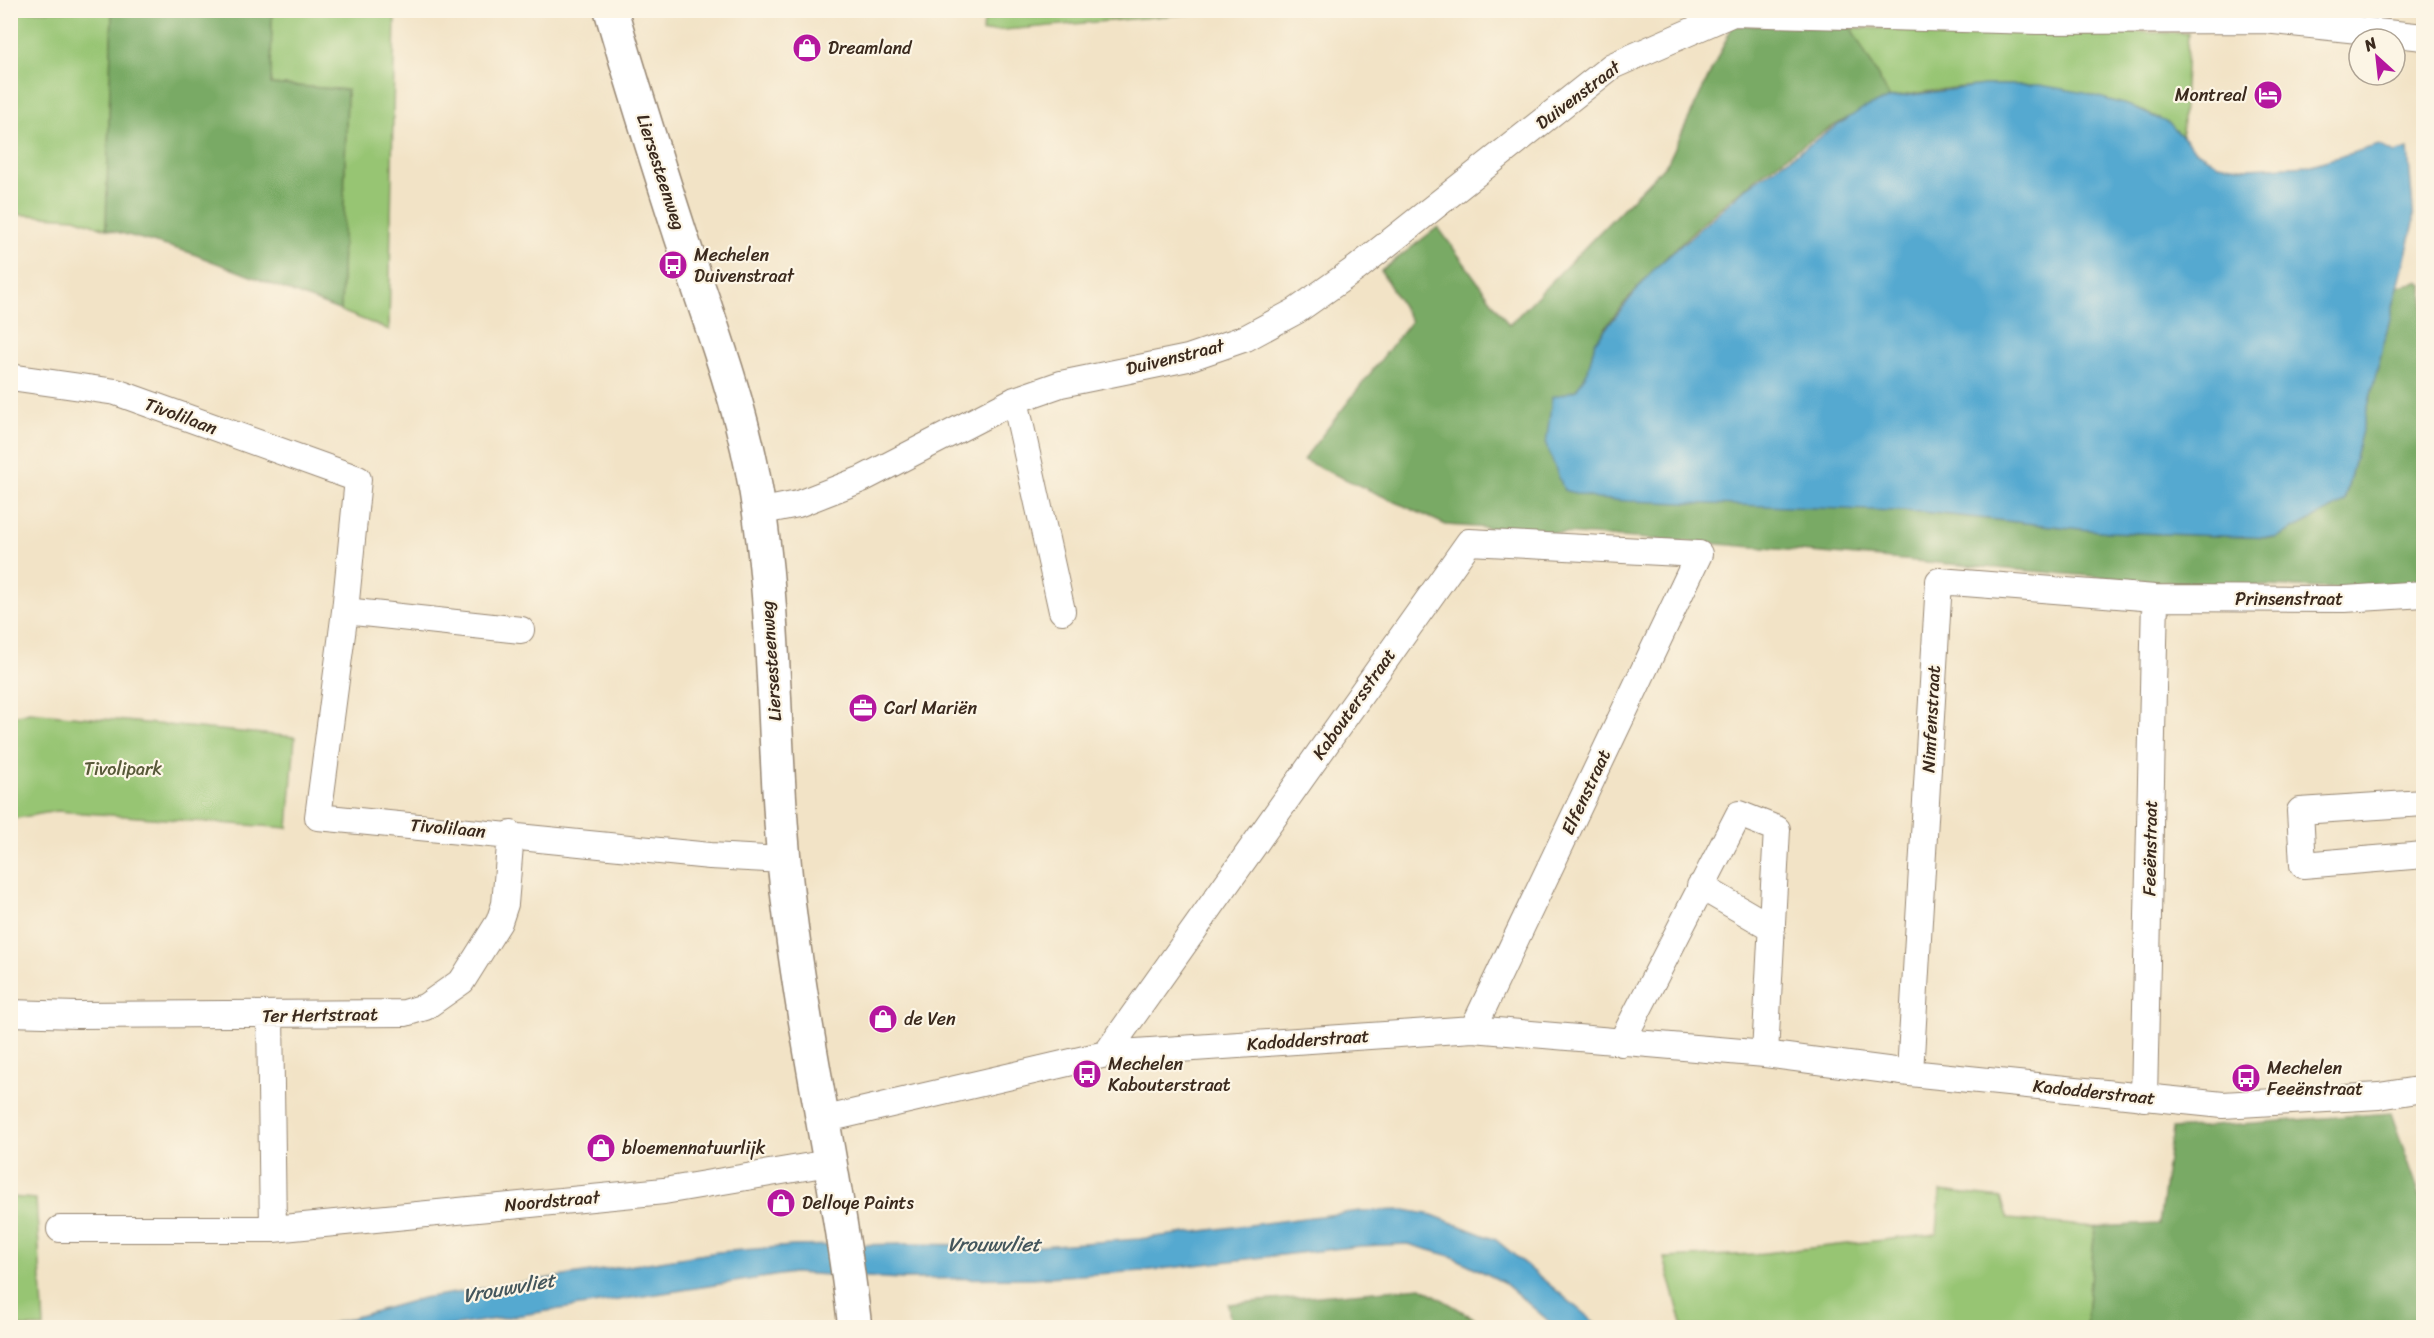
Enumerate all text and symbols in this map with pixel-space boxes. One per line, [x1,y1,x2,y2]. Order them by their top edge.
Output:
north arrow [2347,27,2407,87]
text: N [2358,28,2383,60]
shop icon: Dreamland [791,32,823,64]
place label: Dreamland [828,32,913,64]
street label: Duivenstraat [1528,52,1628,138]
place label: Montreal [2175,79,2248,111]
hotel icon: Montreal [2252,79,2284,111]
street label: Liersesteenweg [627,110,695,234]
place label: Mechelen Duivenstraat [694,239,795,292]
bus stop icon: Mechelen Duivenstraat [657,249,689,281]
street label: Duivenstraat [1123,329,1228,385]
street label: Tivolilaan [140,388,222,444]
street label: Prinsenstraat [2235,583,2343,615]
street label: Liersesteenweg [751,600,791,722]
street label: Kaboutersstraat [1304,641,1405,767]
street label: Nimfenstraat [1912,664,1950,774]
office icon: Carl Mariën [847,692,879,724]
place label: Carl Mariën [884,692,977,724]
street label: Elfenstraat [1552,744,1620,840]
park label: Tivolipark [84,753,162,785]
street label: Feeënstraat [2133,800,2167,896]
street label: Tivolilaan [409,809,487,847]
street label: Ter Hertstraat [262,998,378,1032]
shop icon: de Ven [867,1003,899,1035]
place label: de Ven [904,1003,956,1035]
street label: Kadodderstraat [1246,1020,1370,1060]
place label: Mechelen Kabouterstraat [1108,1048,1231,1101]
place label: Mechelen Feeënstraat [2267,1052,2363,1105]
bus stop icon: Mechelen Kabouterstraat [1071,1058,1103,1090]
bus stop icon: Mechelen Feeënstraat [2230,1062,2262,1094]
street label: Kadodderstraat [2031,1070,2157,1114]
shop icon: bloemennatuurlijk [585,1132,617,1164]
place label: bloemennatuurlijk [622,1132,766,1164]
street label: Noordstraat [503,1181,602,1221]
shop icon: Delloye Paints [765,1187,797,1219]
place label: Delloye Paints [802,1187,914,1219]
water label: Vrouwvliet [947,1227,1043,1262]
water label: Vrouwvliet [460,1262,560,1313]

